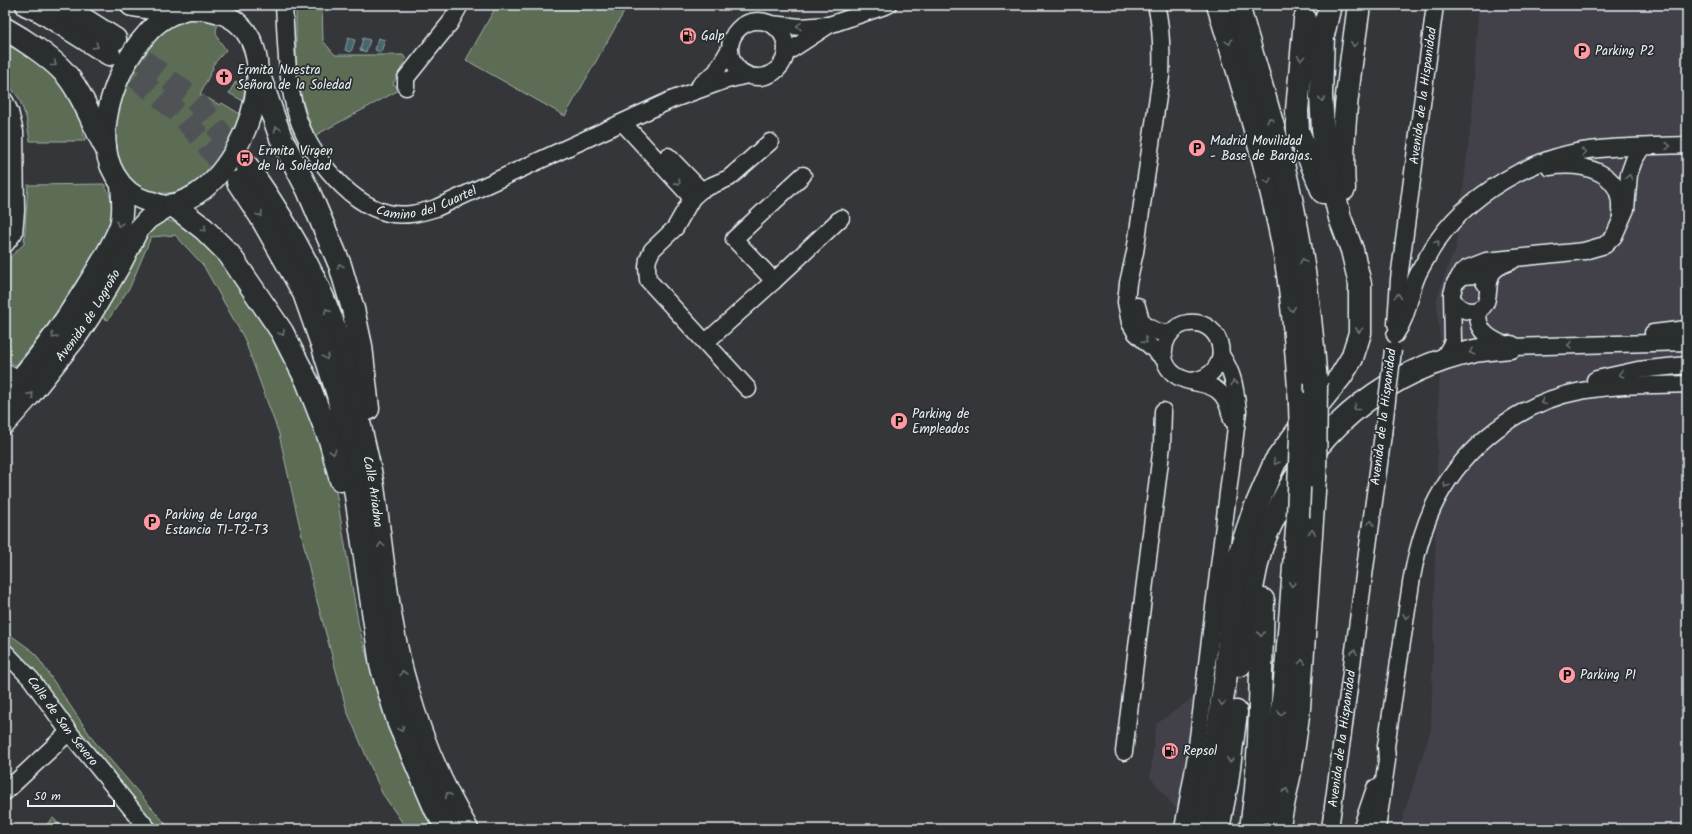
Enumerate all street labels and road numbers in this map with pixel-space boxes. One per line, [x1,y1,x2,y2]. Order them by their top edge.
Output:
street label: Avenida de la Hispanidad [1404,25,1443,166]
street label: Camino del Cuartel [373,180,480,225]
street label: Avenida de Logroño [50,265,126,366]
street label: Avenida de la Hispanidad [1365,347,1403,487]
street label: Calle Ariadna [357,454,389,529]
street label: Avenida de la Hispanidad [1323,668,1362,809]
street label: Calle de San Severo [21,671,103,771]

